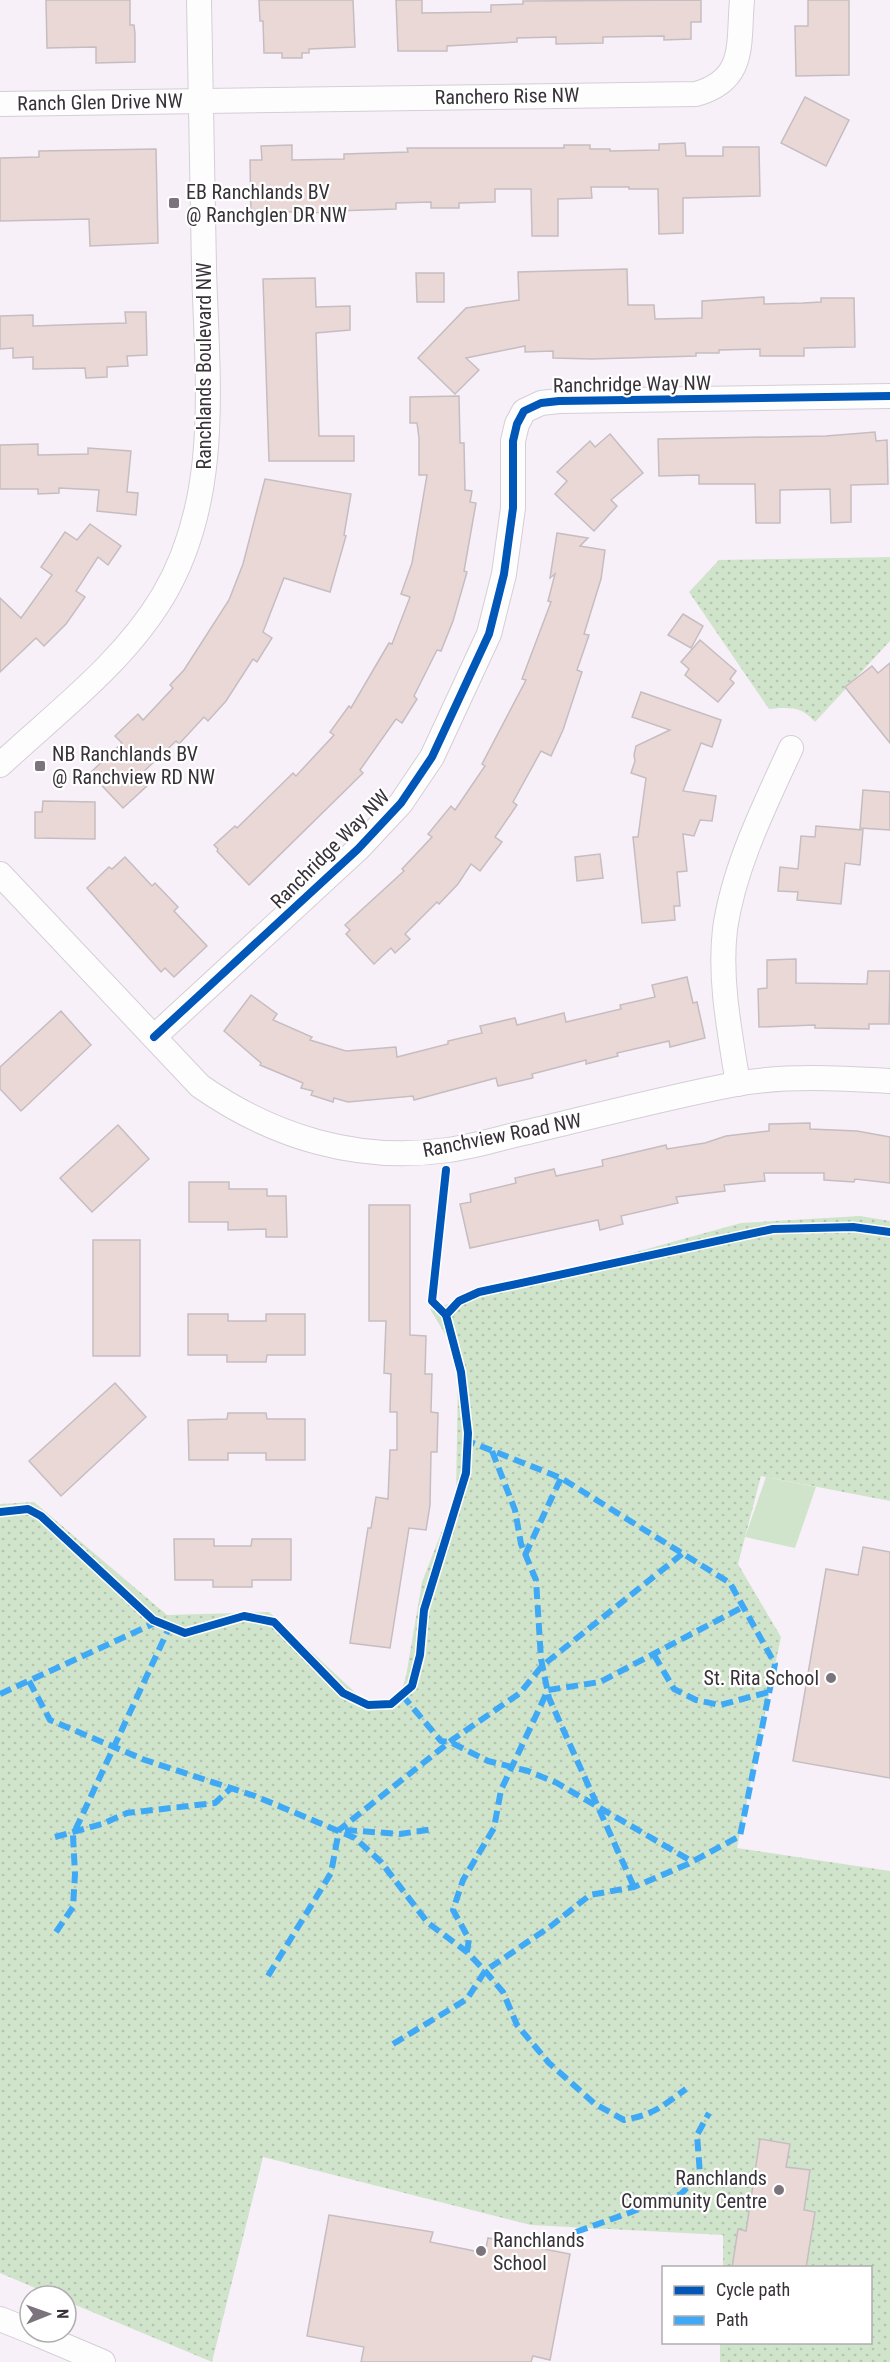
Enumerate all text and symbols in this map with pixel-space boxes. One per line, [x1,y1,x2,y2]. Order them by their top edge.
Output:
street label: Ranchero Rise NW [434,83,580,109]
street label: Ranch Glen Drive NW [17,89,183,115]
place label: EB Ranchlands BV @ Ranchglen DR NW [186,180,347,227]
marker: EB Ranchlands BV @ Ranchglen DR NW [167,196,181,210]
street label: Ranchlands Boulevard NW [192,263,216,469]
street label: Ranchridge Way NW [553,371,711,397]
place label: NB Ranchlands BV @ Ranchview RD NW [52,742,215,789]
marker: NB Ranchlands BV @ Ranchview RD NW [33,759,47,773]
street label: Ranchridge Way NW [266,785,394,913]
street label: Ranchview Road NW [421,1108,583,1162]
place label: St. Rita School [704,1666,819,1690]
marker: St. Rita School [824,1671,838,1685]
place label: Ranchlands Community Centre [621,2166,767,2213]
marker: Ranchlands Community Centre [772,2183,786,2197]
place label: Ranchlands School [493,2228,585,2275]
marker: Ranchlands School [474,2244,488,2258]
legend [662,2266,872,2344]
text: Cycle path [716,2279,790,2300]
north arrow [18,2284,78,2344]
text: N [53,2309,72,2319]
text: Path [716,2309,749,2330]

